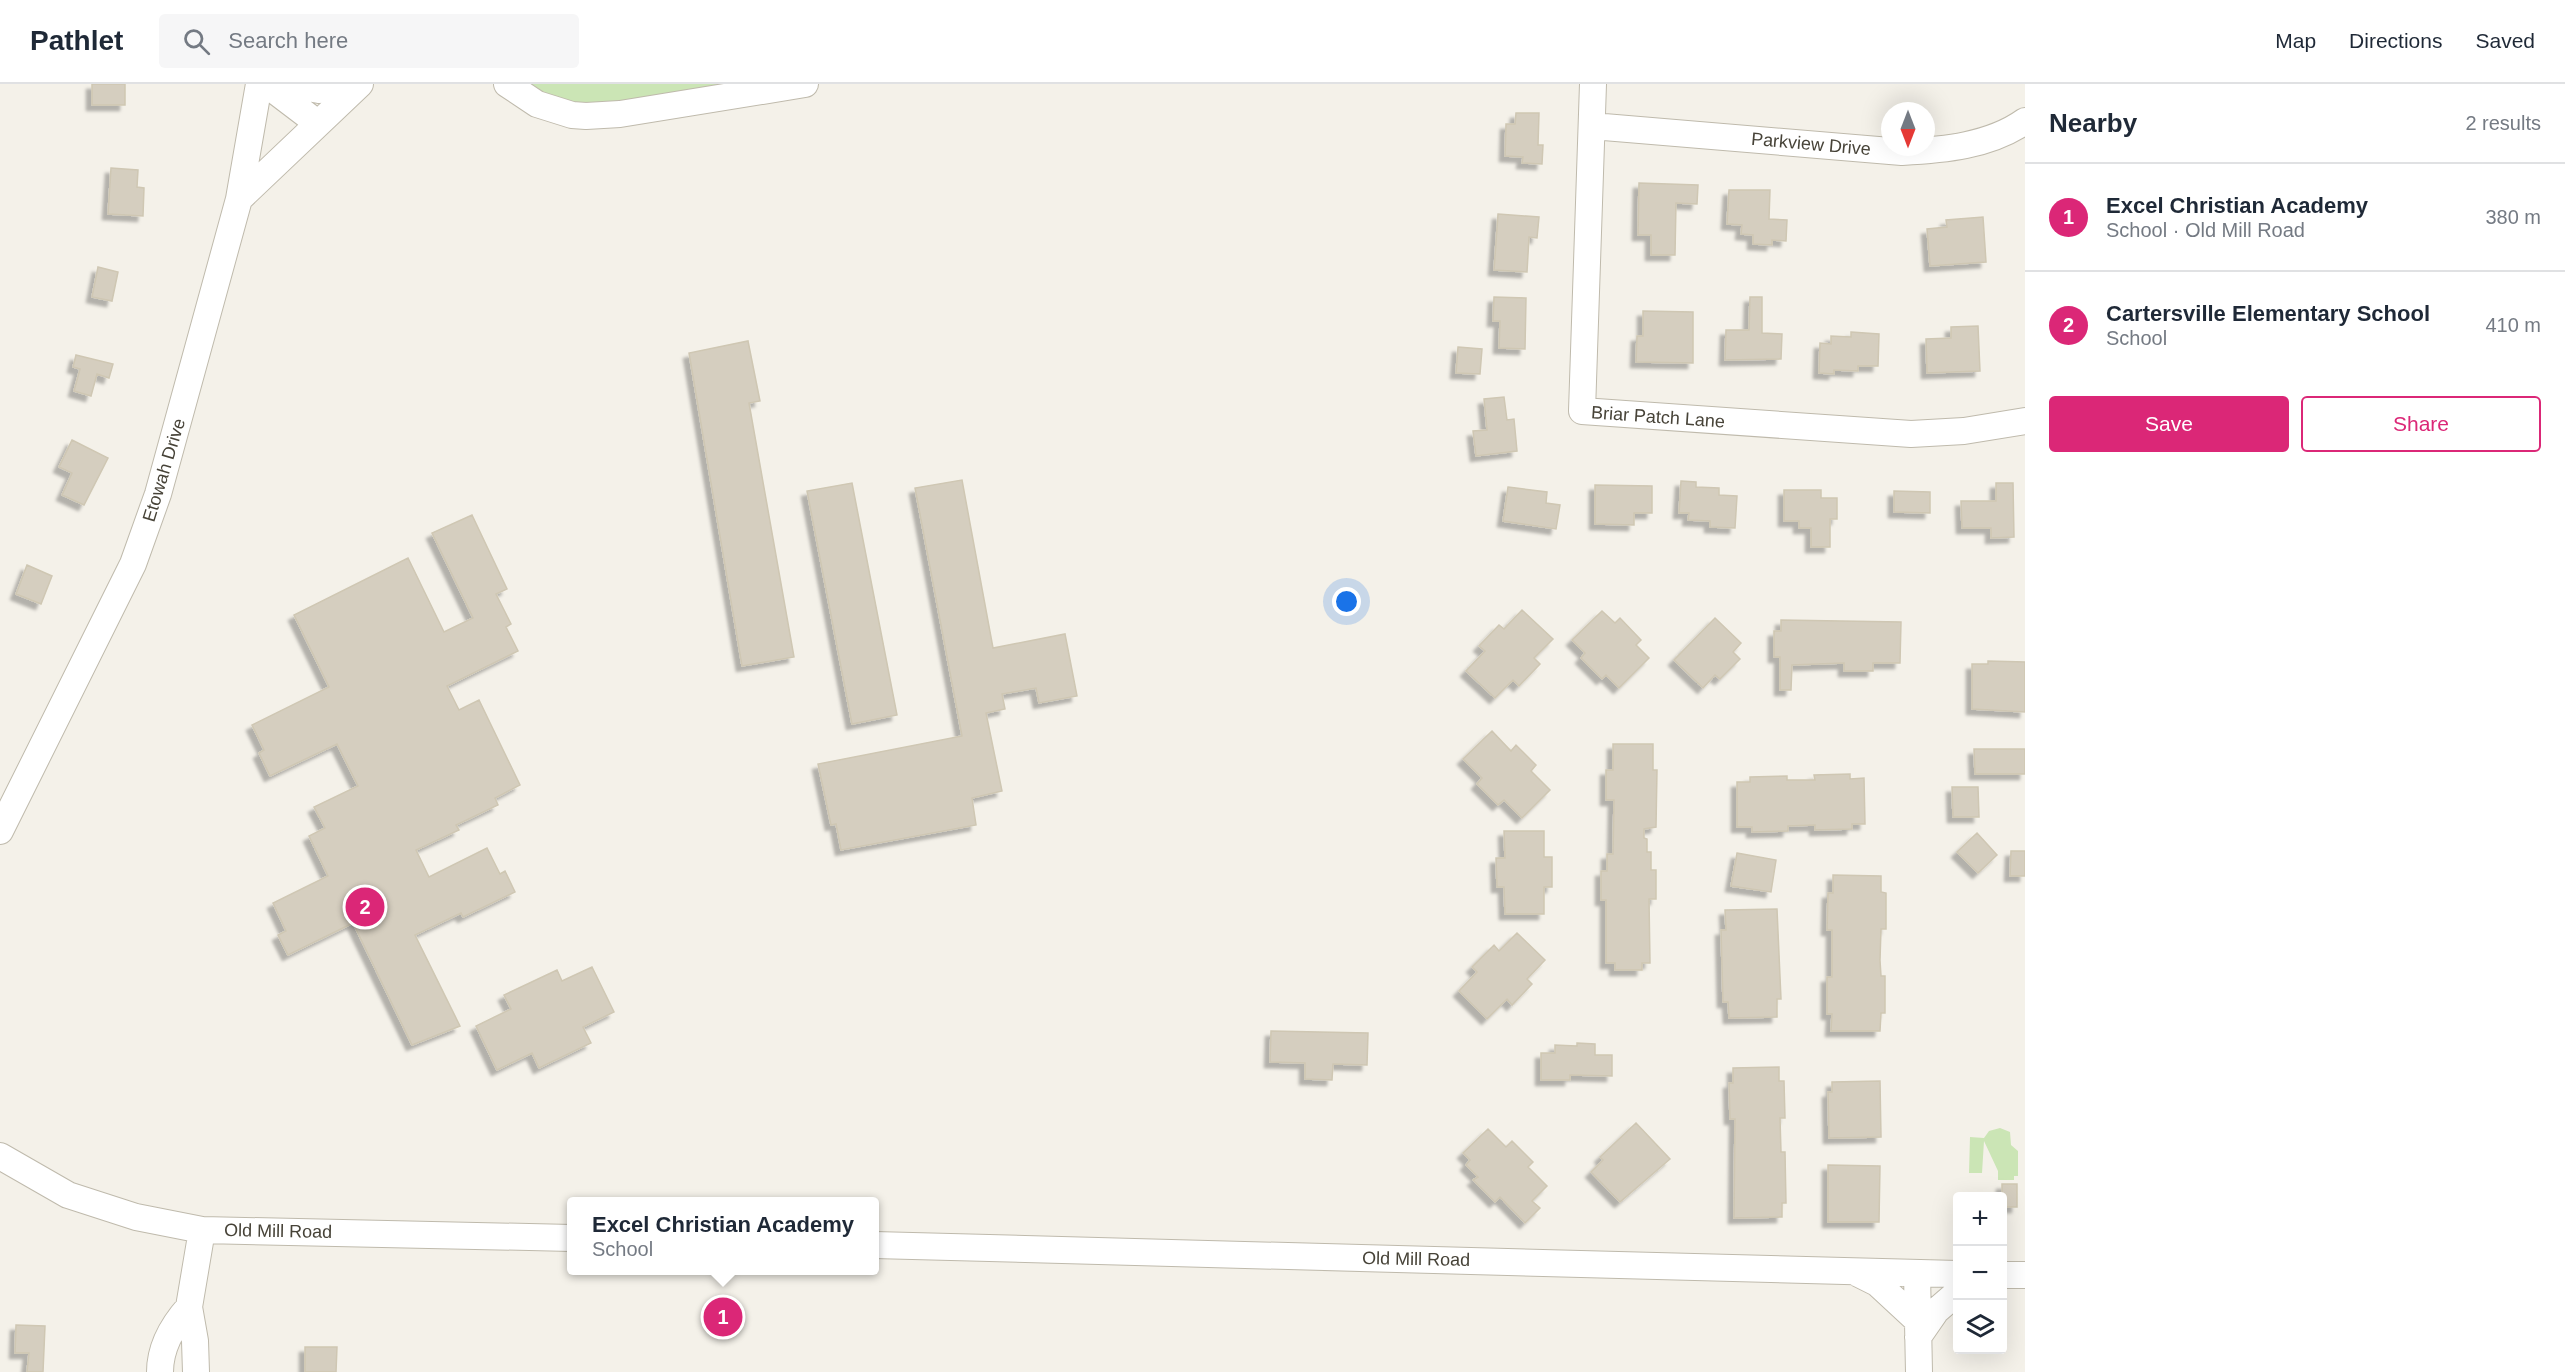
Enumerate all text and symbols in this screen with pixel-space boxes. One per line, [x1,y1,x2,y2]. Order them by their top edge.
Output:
search box [159,14,579,68]
text: Pathlet [30,25,123,56]
icon: search [180,25,213,58]
text: Search here [228,28,348,53]
text: Map [2275,29,2316,52]
text: Directions [2349,29,2442,52]
text: Saved [2475,29,2535,52]
north arrow [1881,102,1935,156]
text: Nearby [2049,108,2137,138]
text: 2 results [2465,112,2541,134]
street label: Parkview Drive [1750,129,1872,159]
text: Excel Christian Academy [2106,193,2368,218]
text: 1 [2063,206,2074,228]
text: 380 m [2485,206,2541,228]
text: School · Old Mill Road [2106,219,2305,241]
text: Cartersville Elementary School [2106,301,2430,326]
text: 2 [2063,314,2074,336]
text: 410 m [2485,314,2541,336]
text: School [2106,327,2167,349]
button: Save [2049,396,2289,452]
button: Share [2301,396,2541,452]
street label: Briar Patch Lane [1590,402,1726,432]
street label: Etowah Drive [139,416,189,524]
your location [1332,587,1361,616]
pin: 2 [346,884,385,930]
map controls [1953,1192,2007,1354]
button: + [1953,1192,2007,1246]
popup [567,1197,879,1275]
text: Excel Christian Academy [592,1212,854,1237]
street label: Old Mill Road [224,1220,332,1242]
text: School [592,1238,653,1260]
button: − [1953,1246,2007,1300]
street label: Old Mill Road [1362,1248,1470,1270]
pin: 1 [704,1294,742,1340]
button: layers [1953,1300,2007,1354]

